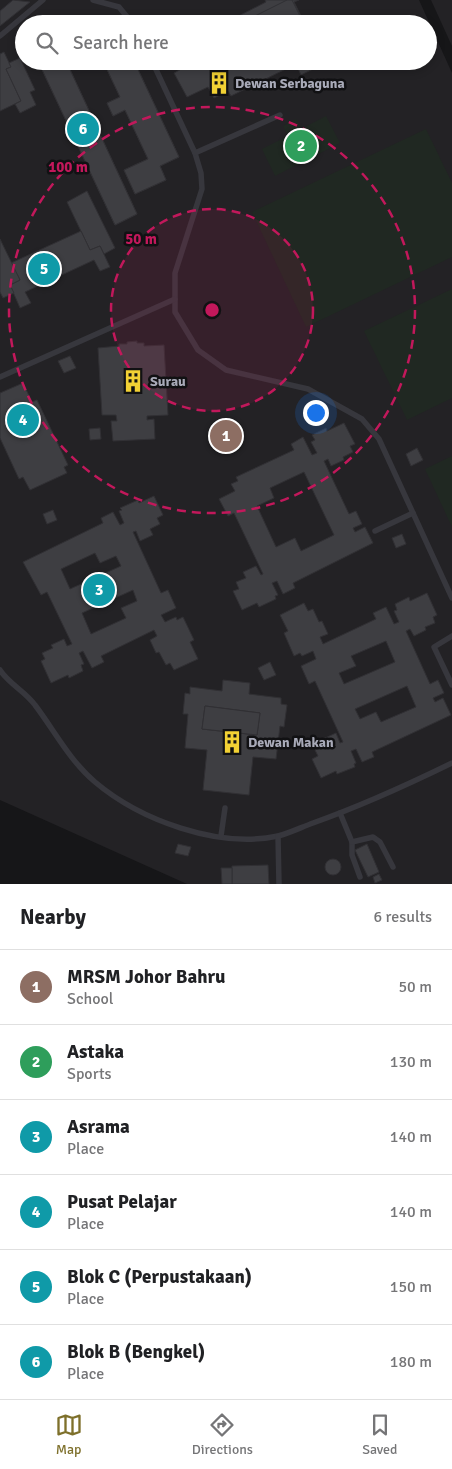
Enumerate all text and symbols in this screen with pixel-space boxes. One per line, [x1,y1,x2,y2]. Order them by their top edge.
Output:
search box [15,15,437,70]
icon: search [33,29,61,57]
text: Search here [73,31,169,55]
building icon: Dewan Serbaguna [206,70,232,96]
place label: Dewan Serbaguna [235,75,345,92]
pin: 6 [67,110,99,148]
pin: 2 [285,127,317,165]
text: 100 m [48,158,88,176]
text: 50 m [125,230,157,248]
pin: 5 [28,250,60,288]
centre of rings [203,301,221,319]
building icon: Surau [120,368,146,394]
place label: Surau [150,373,186,390]
your location [303,400,329,426]
pin: 4 [7,401,39,439]
pin: 1 [210,417,242,455]
pin: 3 [83,571,115,609]
building icon: Dewan Makan [219,729,245,755]
place label: Dewan Makan [248,734,334,751]
text: Nearby [20,904,86,930]
text: 6 results [373,907,432,927]
text: MRSM Johor Bahru [67,965,226,989]
text: 1 [32,977,40,997]
text: 50 m [398,977,432,997]
text: School [67,989,113,1009]
text: Astaka [67,1040,124,1064]
text: 2 [32,1052,40,1072]
text: 130 m [390,1052,432,1072]
text: Sports [67,1064,112,1084]
text: Asrama [67,1115,130,1139]
text: 3 [32,1127,40,1147]
text: 140 m [390,1127,432,1147]
text: Place [67,1139,104,1159]
text: Pusat Pelajar [67,1190,177,1214]
text: 4 [32,1202,40,1222]
text: 140 m [390,1202,432,1222]
text: Place [67,1214,104,1234]
text: Blok C (Perpustakaan) [67,1265,252,1289]
text: 5 [32,1277,40,1297]
text: 150 m [390,1277,432,1297]
text: Place [67,1289,104,1309]
text: Blok B (Bengkel) [67,1340,205,1364]
text: 6 [32,1352,40,1372]
text: 180 m [390,1352,432,1372]
text: Place [67,1364,104,1384]
tab: Map [55,1411,83,1458]
tab: Directions [192,1411,253,1458]
tab: Saved [362,1411,397,1458]

